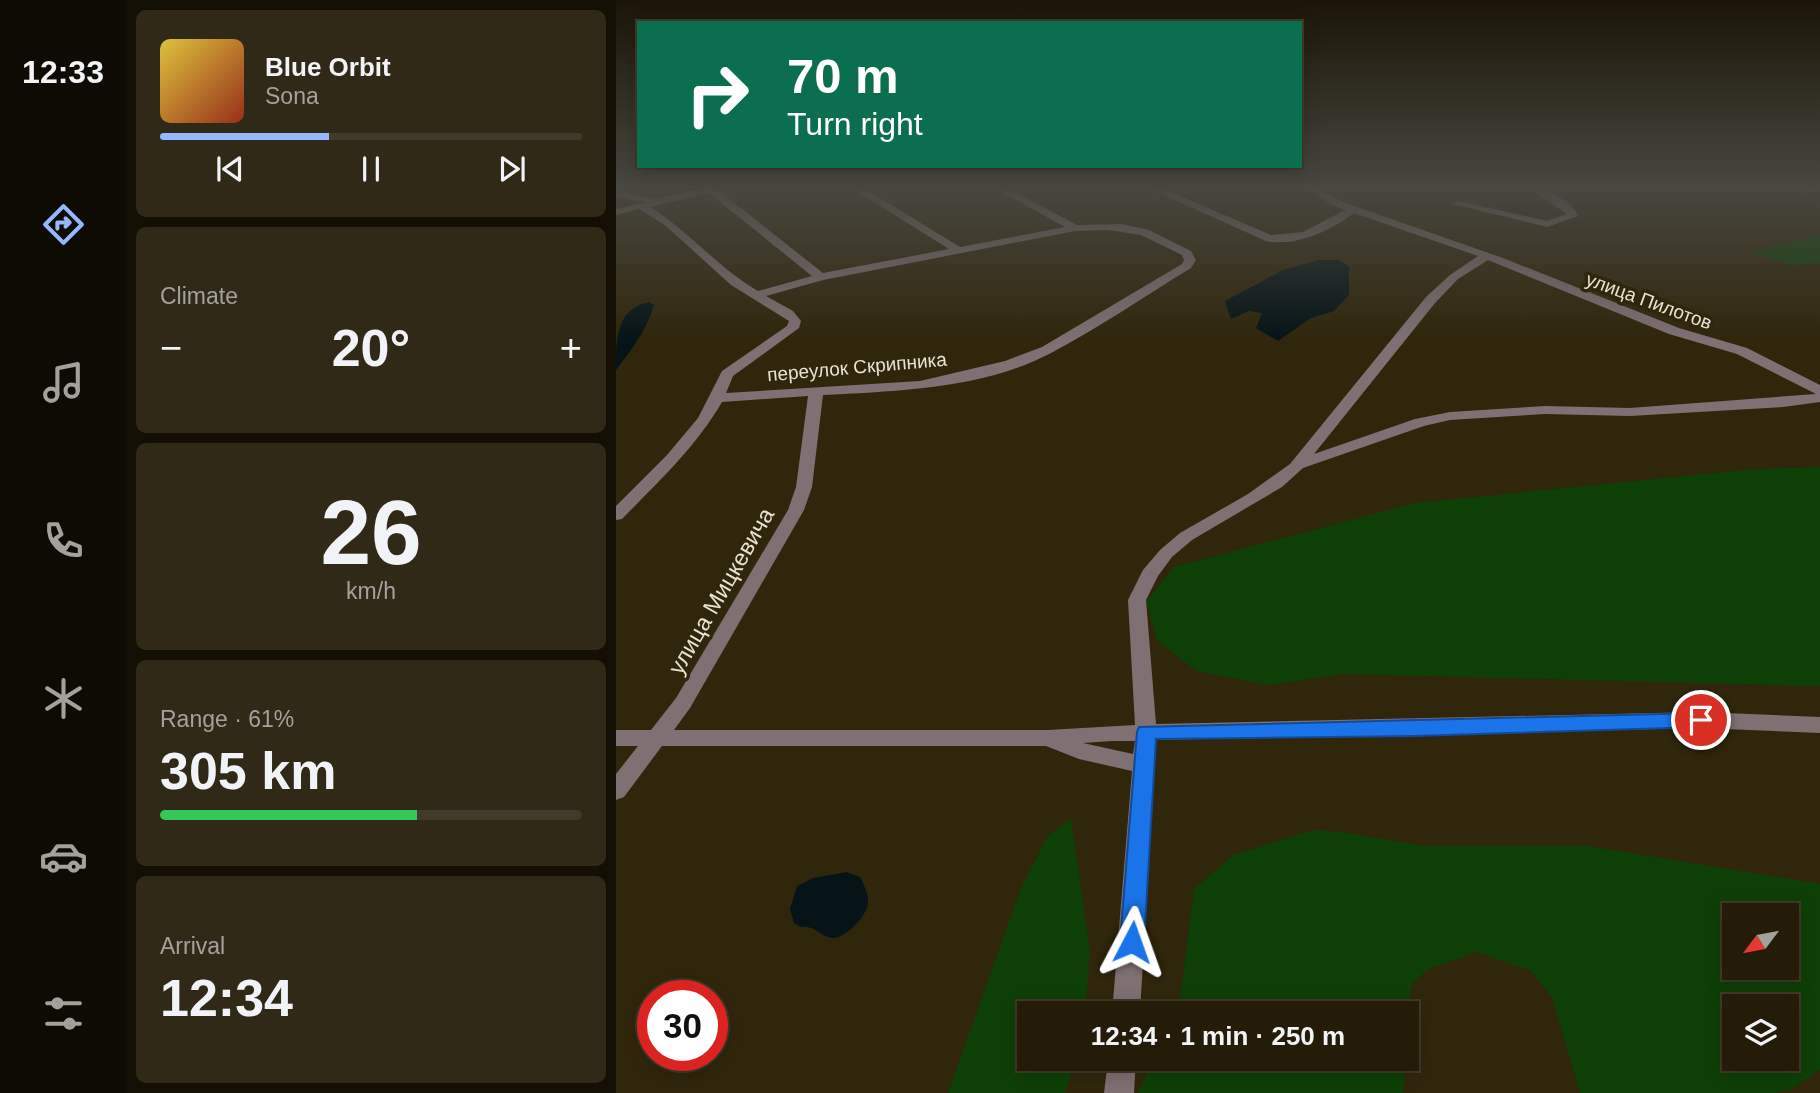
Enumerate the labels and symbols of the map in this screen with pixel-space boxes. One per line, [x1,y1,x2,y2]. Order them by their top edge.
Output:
street label: улица Пилотов [1583,268,1715,334]
street label: переулок Скрипника [766,349,948,385]
street label: улица Мицкевича [663,503,779,679]
pin [1671,690,1731,750]
north arrow [1722,903,1799,980]
position arrow [1095,905,1169,979]
speed limit sign: 30 [637,980,728,1071]

